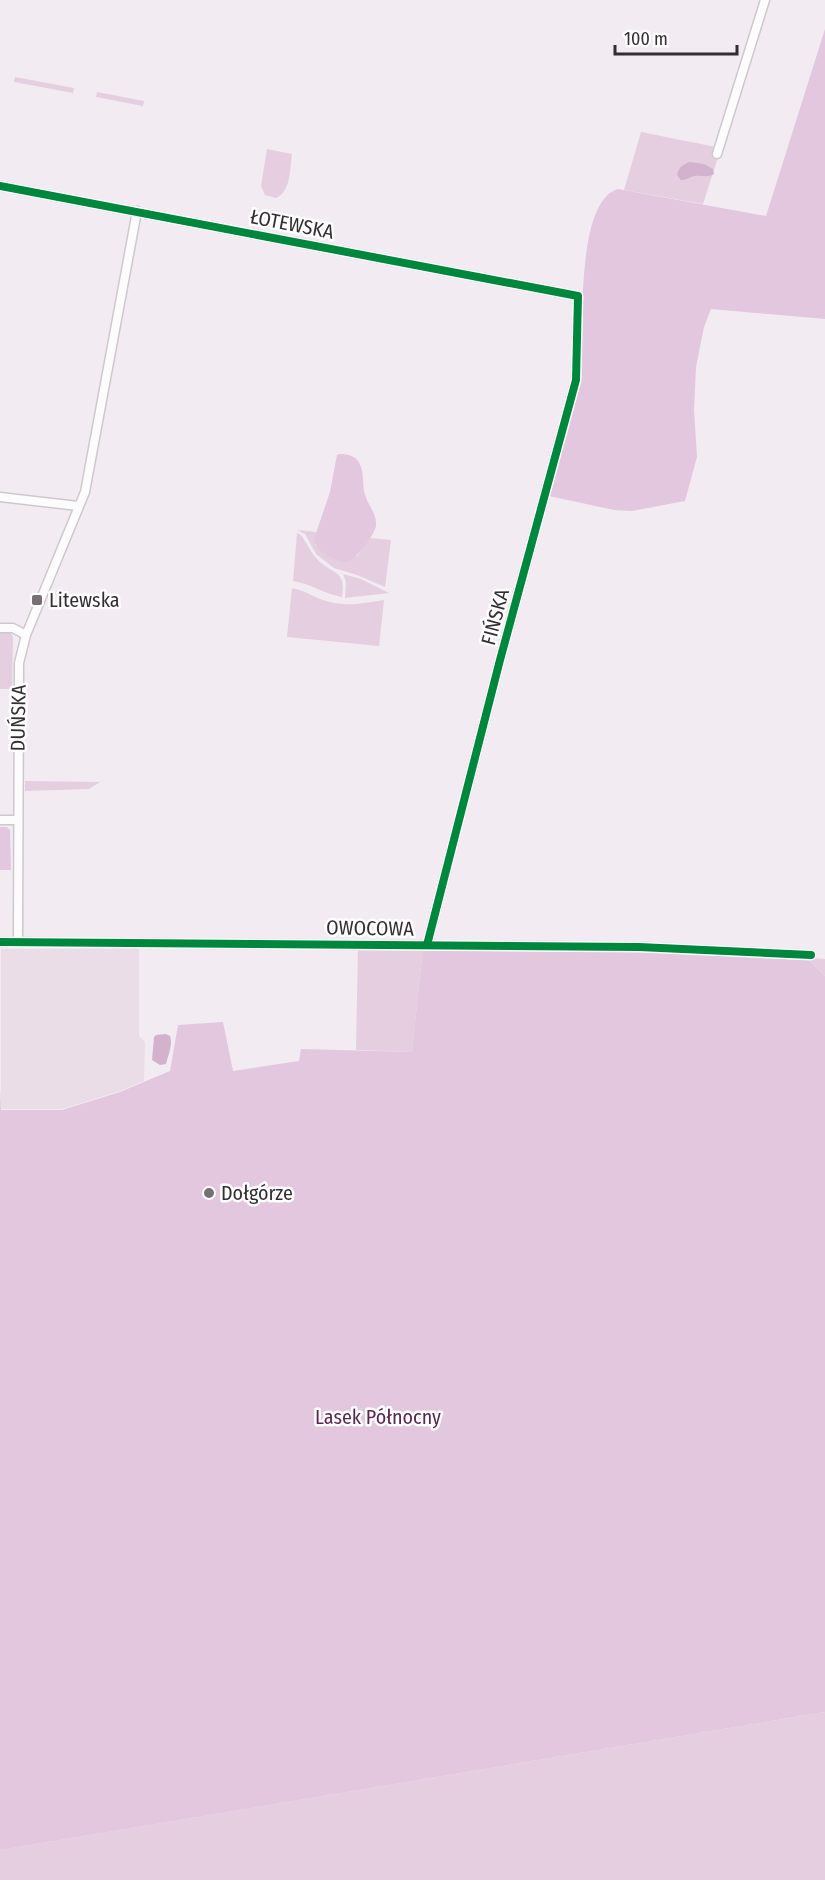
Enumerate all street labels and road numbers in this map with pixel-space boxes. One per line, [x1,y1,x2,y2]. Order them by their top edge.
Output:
street label: ŁOTEWSKA [248,204,336,244]
street label: FIŃSKA [476,586,514,648]
street label: DUŃSKA [5,684,31,751]
street label: OWOCOWA [326,915,415,941]

